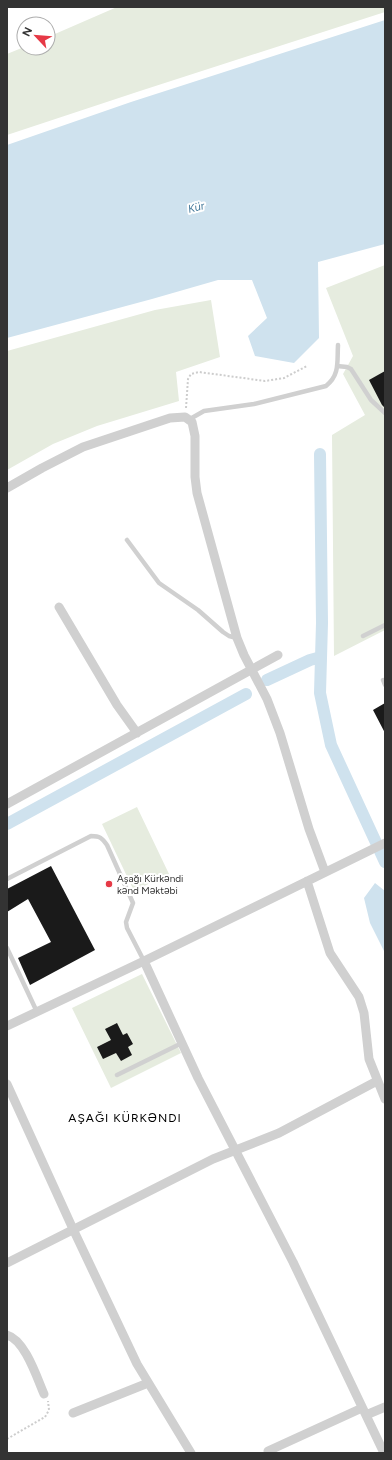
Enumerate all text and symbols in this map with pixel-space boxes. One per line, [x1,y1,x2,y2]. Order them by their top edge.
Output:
north arrow [16,16,56,56]
text: N [20,25,35,39]
water label: Kür [187,199,207,216]
place label: Aşağı Kürkəndi kənd Məktəbi [117,872,183,897]
marker: Aşağı Kürkəndi kənd Məktəbi [104,879,114,889]
district label: AŞAĞI KÜRKƏNDI [68,1111,182,1125]

